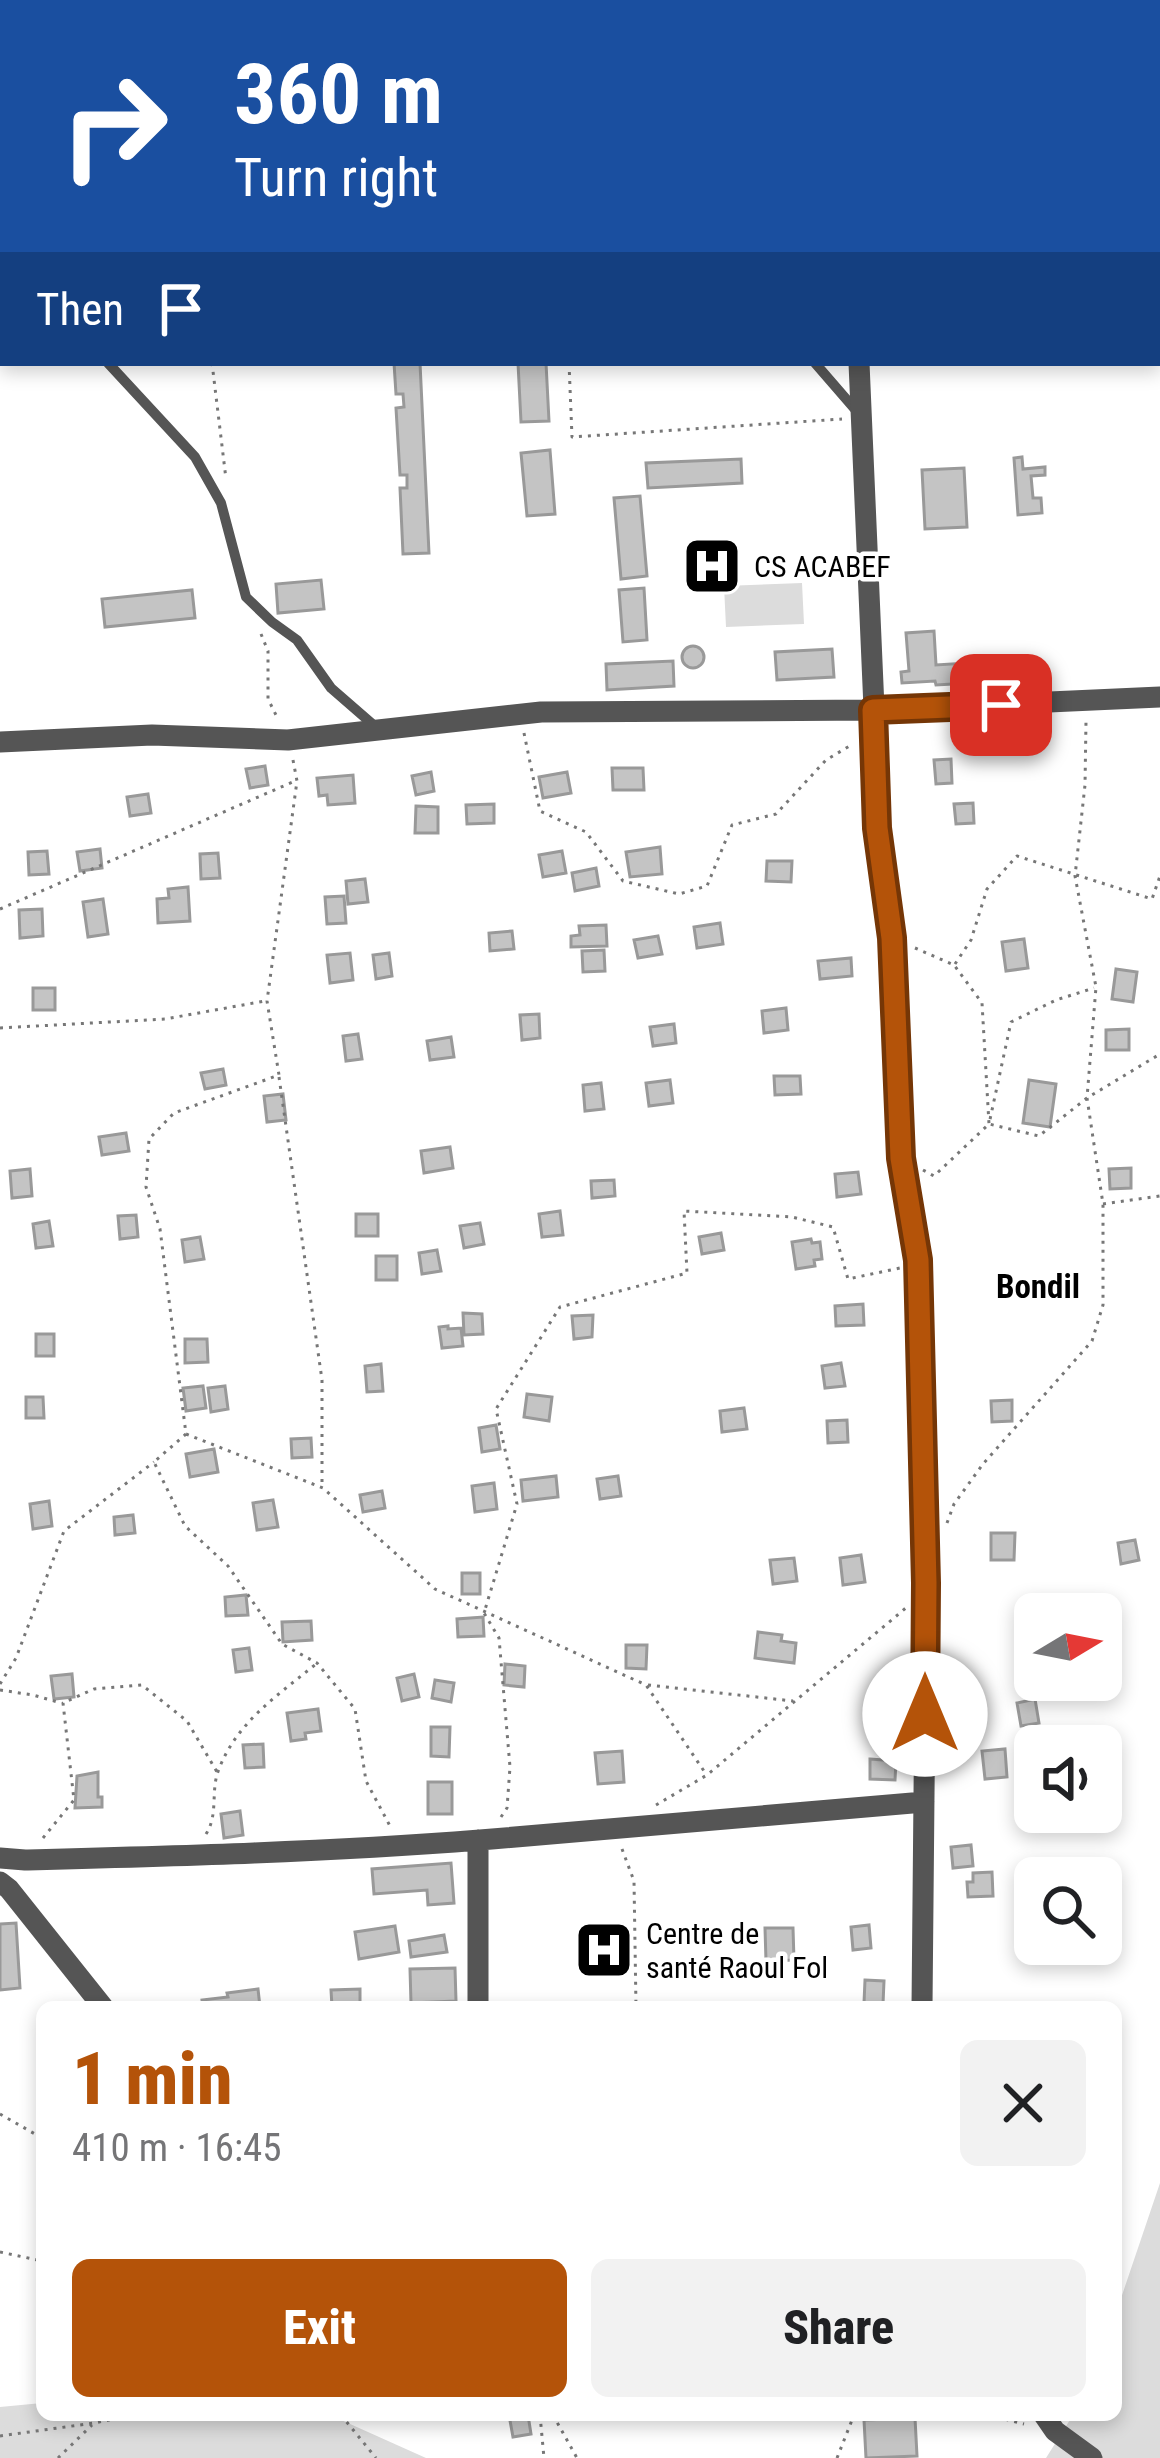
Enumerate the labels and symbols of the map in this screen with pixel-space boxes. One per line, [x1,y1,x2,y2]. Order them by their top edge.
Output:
hospital icon: CS ACABEF [681,535,743,597]
place label: CS ACABEF [754,549,891,584]
pin [950,654,1052,756]
district label: Bondil [996,1267,1080,1306]
north arrow [1014,1593,1122,1701]
position arrow [862,1651,988,1777]
place label: Centre de santé Raoul Fol [646,1916,828,1985]
hospital icon: Centre de santé Raoul Fol [573,1919,635,1981]

